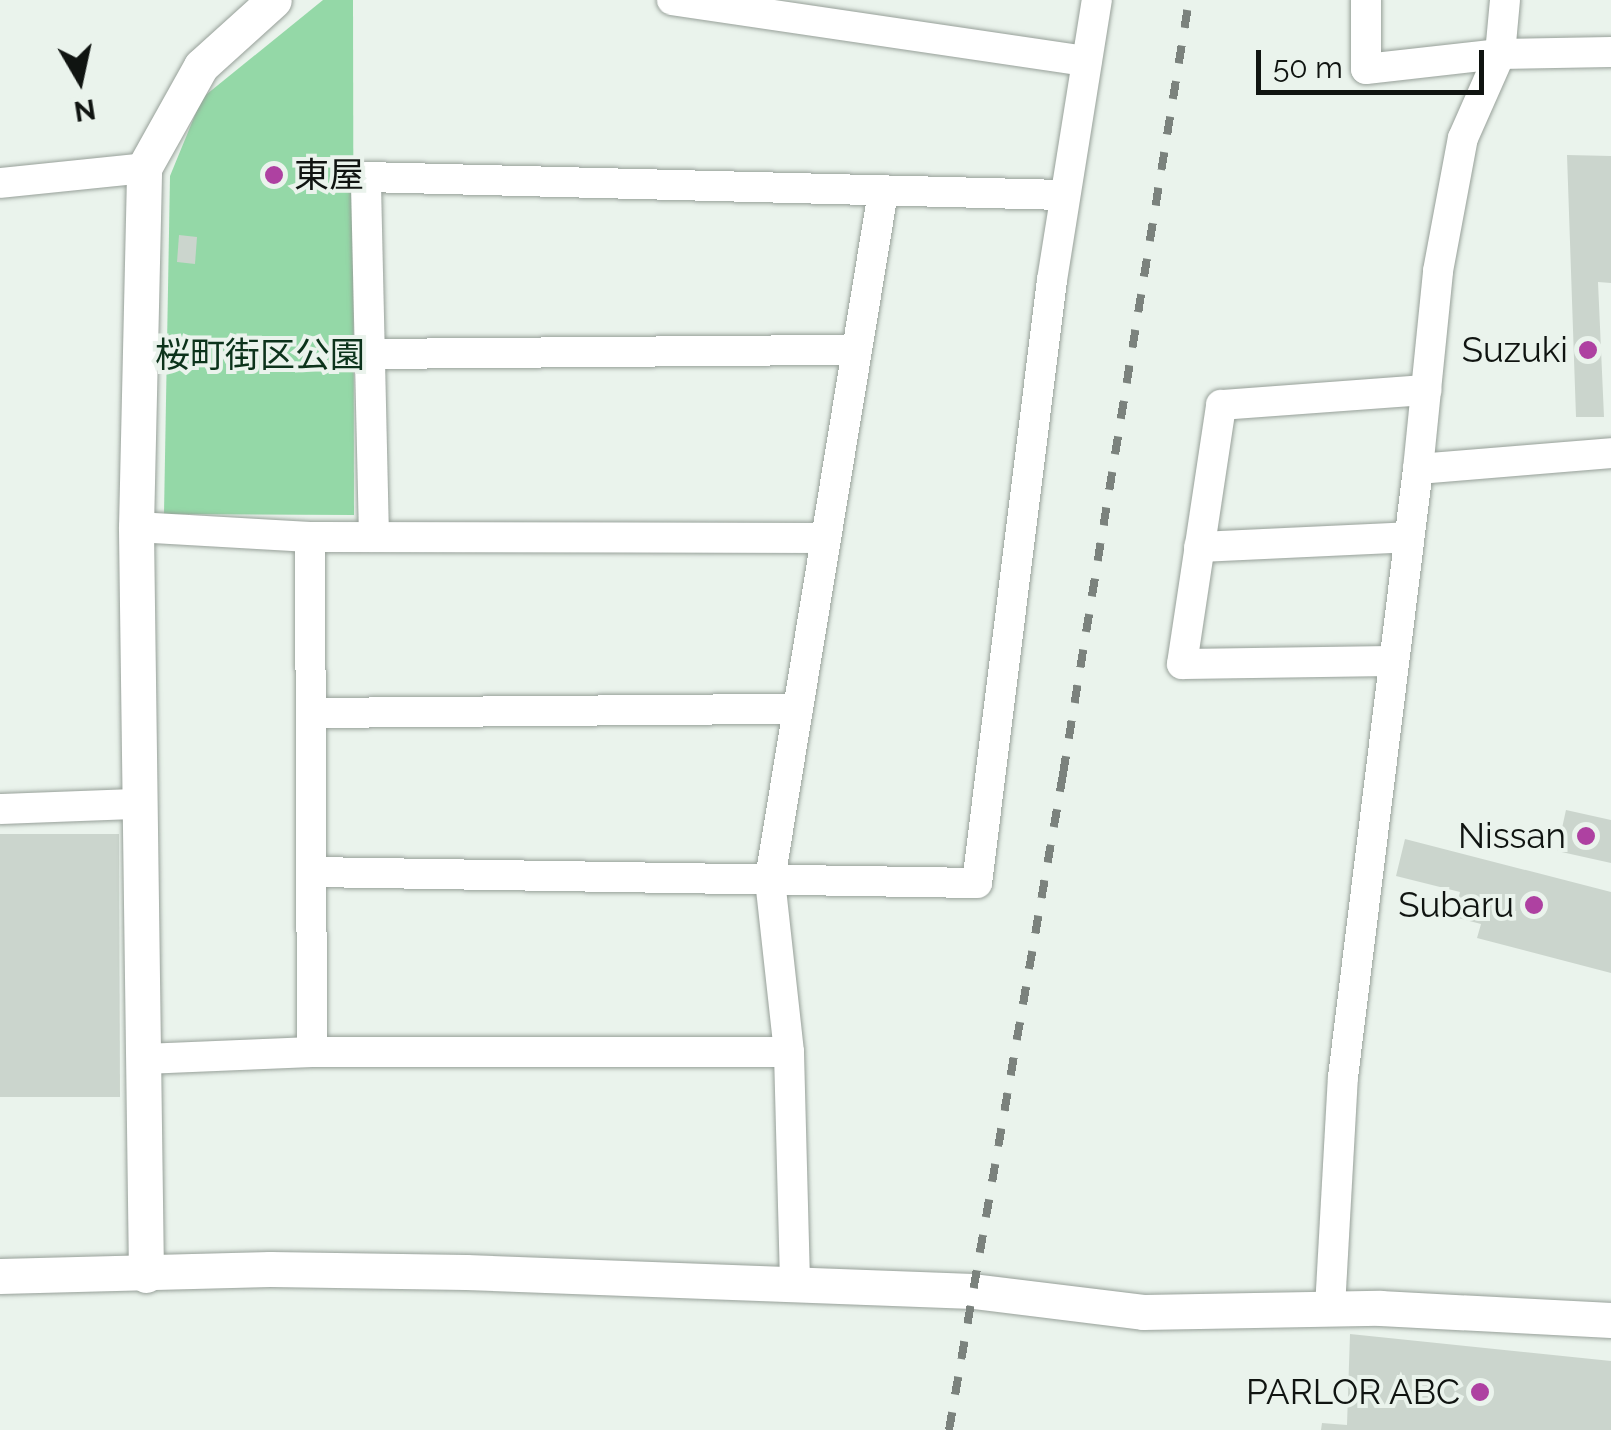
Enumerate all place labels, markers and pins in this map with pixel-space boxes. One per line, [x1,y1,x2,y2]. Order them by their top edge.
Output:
place label: 東屋 [294,154,364,196]
marker: 東屋 [263,164,285,186]
place label: Suzuki [1462,329,1568,371]
marker: Suzuki [1577,339,1599,361]
place label: Nissan [1458,815,1566,857]
marker: Nissan [1575,825,1597,847]
place label: Subaru [1398,884,1514,926]
marker: Subaru [1523,894,1545,916]
place label: PARLOR ABC [1245,1371,1460,1413]
marker: PARLOR ABC [1469,1381,1491,1403]

